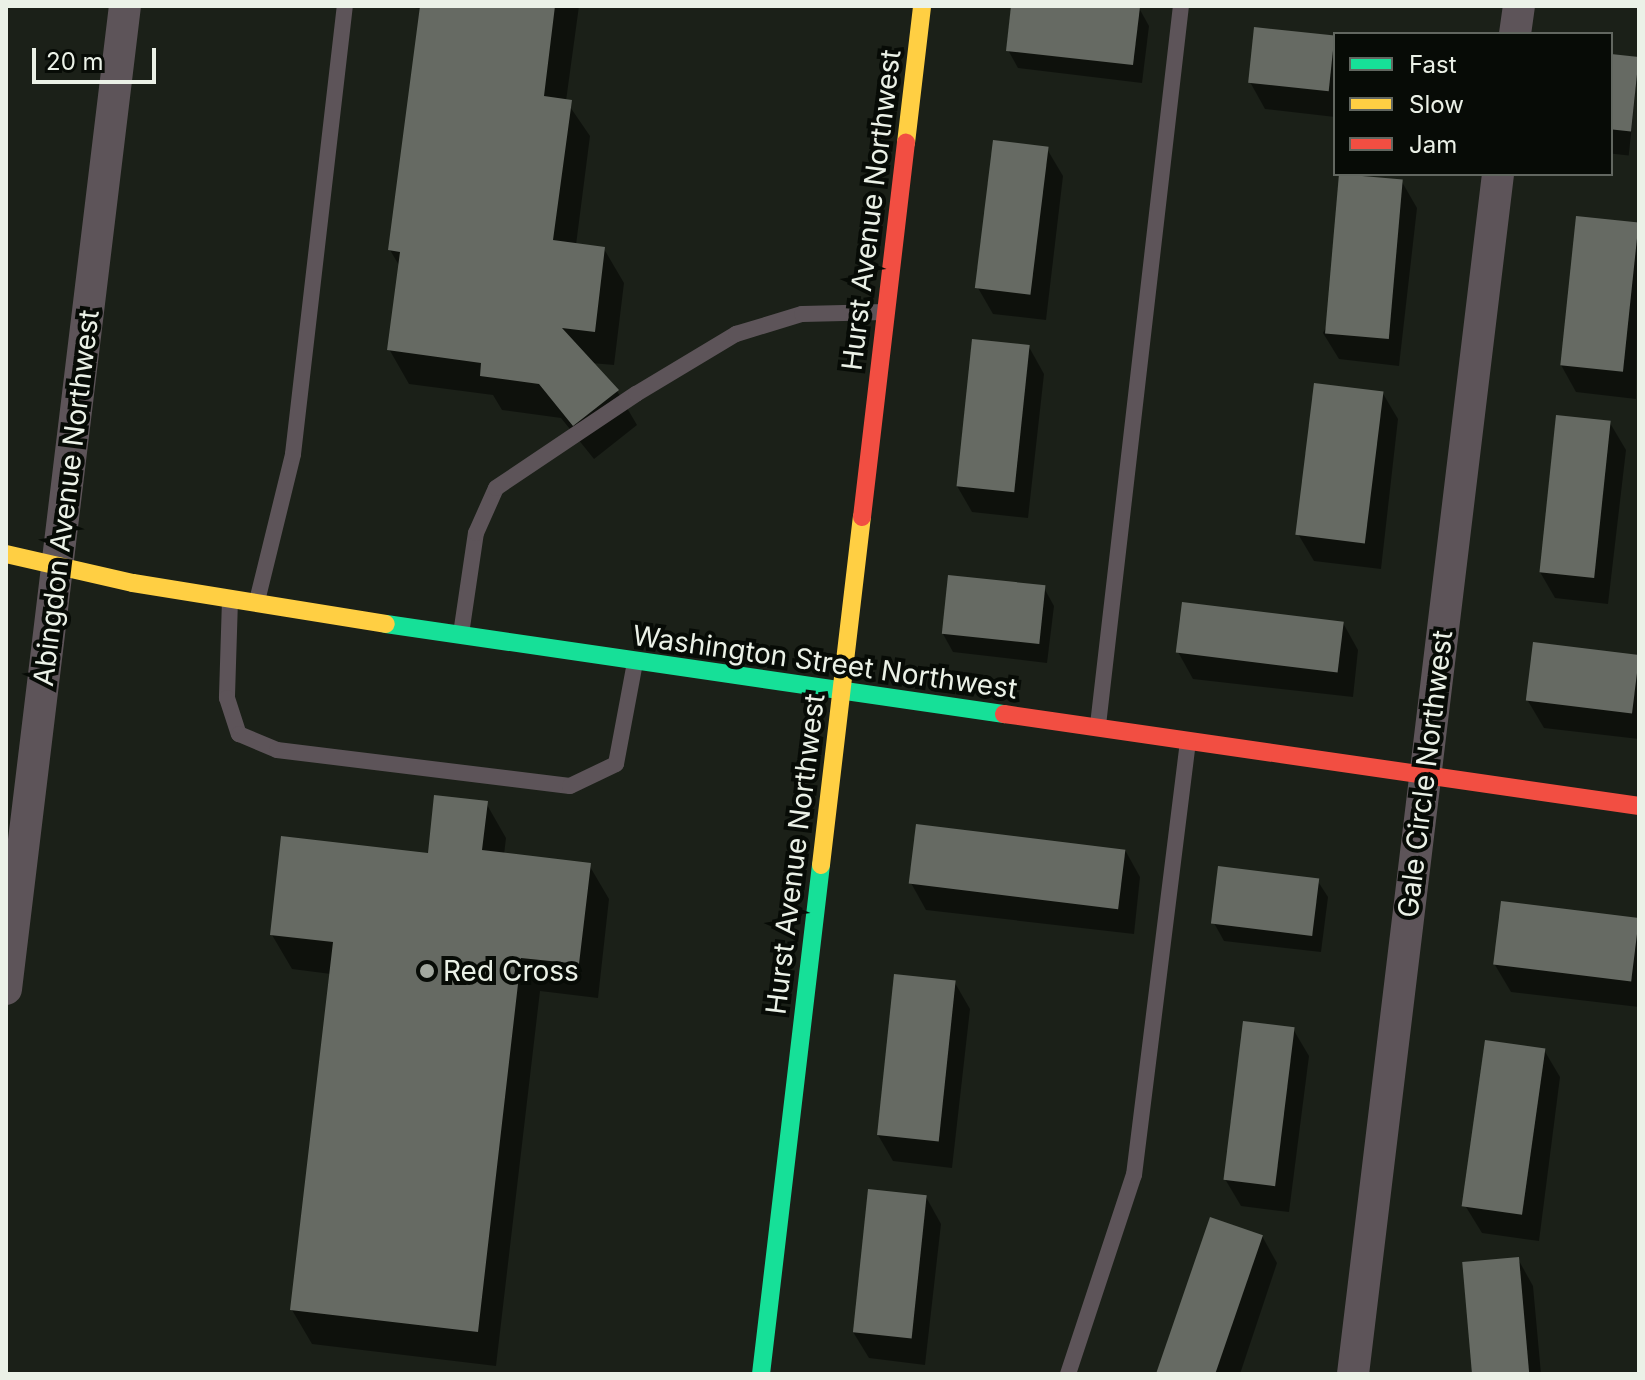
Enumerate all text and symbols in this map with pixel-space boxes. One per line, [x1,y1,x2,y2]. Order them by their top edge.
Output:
scale bar [36,32,160,82]
legend [1333,32,1613,176]
text: 20 m [46,47,104,76]
street label: Hurst Avenue Northwest [835,48,907,372]
text: Fast [1409,50,1457,79]
text: Slow [1409,90,1464,119]
text: Jam [1409,130,1457,159]
street label: Abingdon Avenue Northwest [26,308,106,688]
street label: Washington Street Northwest [631,618,1019,706]
street label: Gale Circle Northwest [1391,628,1459,920]
street label: Hurst Avenue Northwest [759,692,831,1016]
place label: Red Cross [443,954,579,988]
marker: Red Cross [418,962,436,980]

